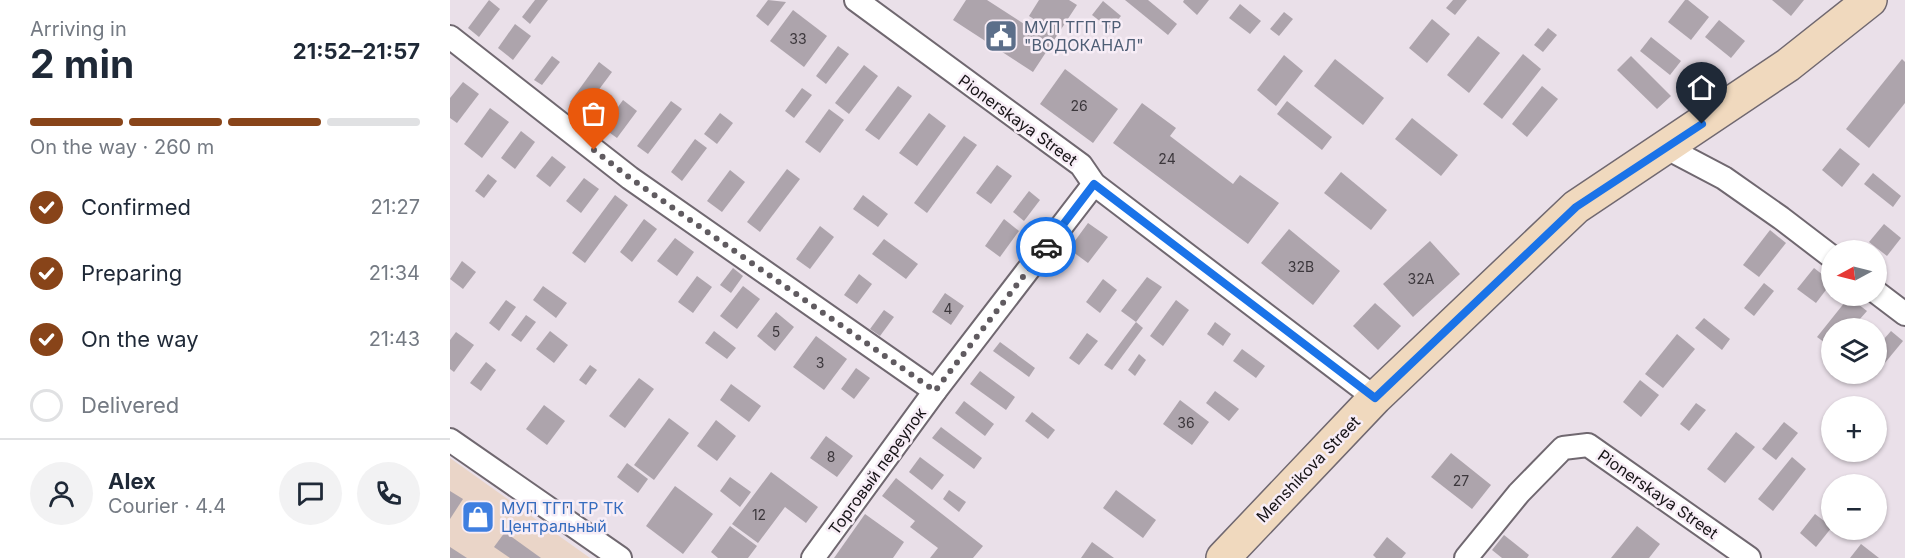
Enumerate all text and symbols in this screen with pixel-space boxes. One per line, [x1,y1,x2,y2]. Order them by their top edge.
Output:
text: Arriving in [30,17,127,41]
place label: МУП ТГП ТР "ВОДОКАНАЛ" [1024,17,1144,55]
public building icon: МУП ТГП ТР "ВОДОКАНАЛ" [983,18,1019,54]
house number: 33 [789,30,807,47]
text: 21:52–21:57 [293,38,420,64]
text: 2 min [30,40,134,87]
pin [1676,62,1727,124]
street label: Pionerskaya Street [955,70,1081,170]
icon: home [1685,71,1718,104]
pin [568,88,619,150]
icon: bag [577,97,610,130]
house number: 26 [1070,97,1088,114]
text: On the way · 260 m [30,135,214,159]
house number: 24 [1158,150,1176,167]
icon: check [30,191,63,224]
text: Confirmed [81,194,191,220]
text: 21:27 [370,195,420,219]
courier [1016,217,1076,277]
icon: car [1030,231,1063,264]
north arrow [1821,240,1887,306]
map controls [1821,240,1887,540]
icon: check [30,257,63,290]
house number: 32В [1288,258,1314,275]
text: Preparing [81,260,182,286]
text: 21:34 [369,261,420,285]
house number: 32А [1408,270,1435,287]
house number: 4 [943,300,953,317]
button: layers [1821,318,1887,384]
icon: check [30,323,63,356]
house number: 5 [772,323,780,340]
text: On the way [81,326,199,352]
text: 21:43 [369,327,420,351]
house number: 3 [816,354,824,371]
text: Delivered [81,392,179,418]
button: + [1821,396,1887,462]
street label: Торговый переулок [824,403,930,539]
street label: Menshikova Street [1252,412,1364,526]
house number: 36 [1177,414,1195,431]
street label: Pionerskaya Street [1594,445,1722,543]
house number: 8 [827,448,835,465]
button: person [30,462,93,525]
button: chat [279,462,342,525]
button: phone [357,462,420,525]
text: Alex [108,468,156,494]
house number: 27 [1453,472,1469,489]
button: − [1821,474,1887,540]
text: Courier · 4.4 [108,494,226,518]
place label: МУП ТГП ТР ТК Центральный [501,498,624,536]
shop icon: МУП ТГП ТР ТК Центральный [460,499,496,535]
house number: 12 [752,506,766,523]

